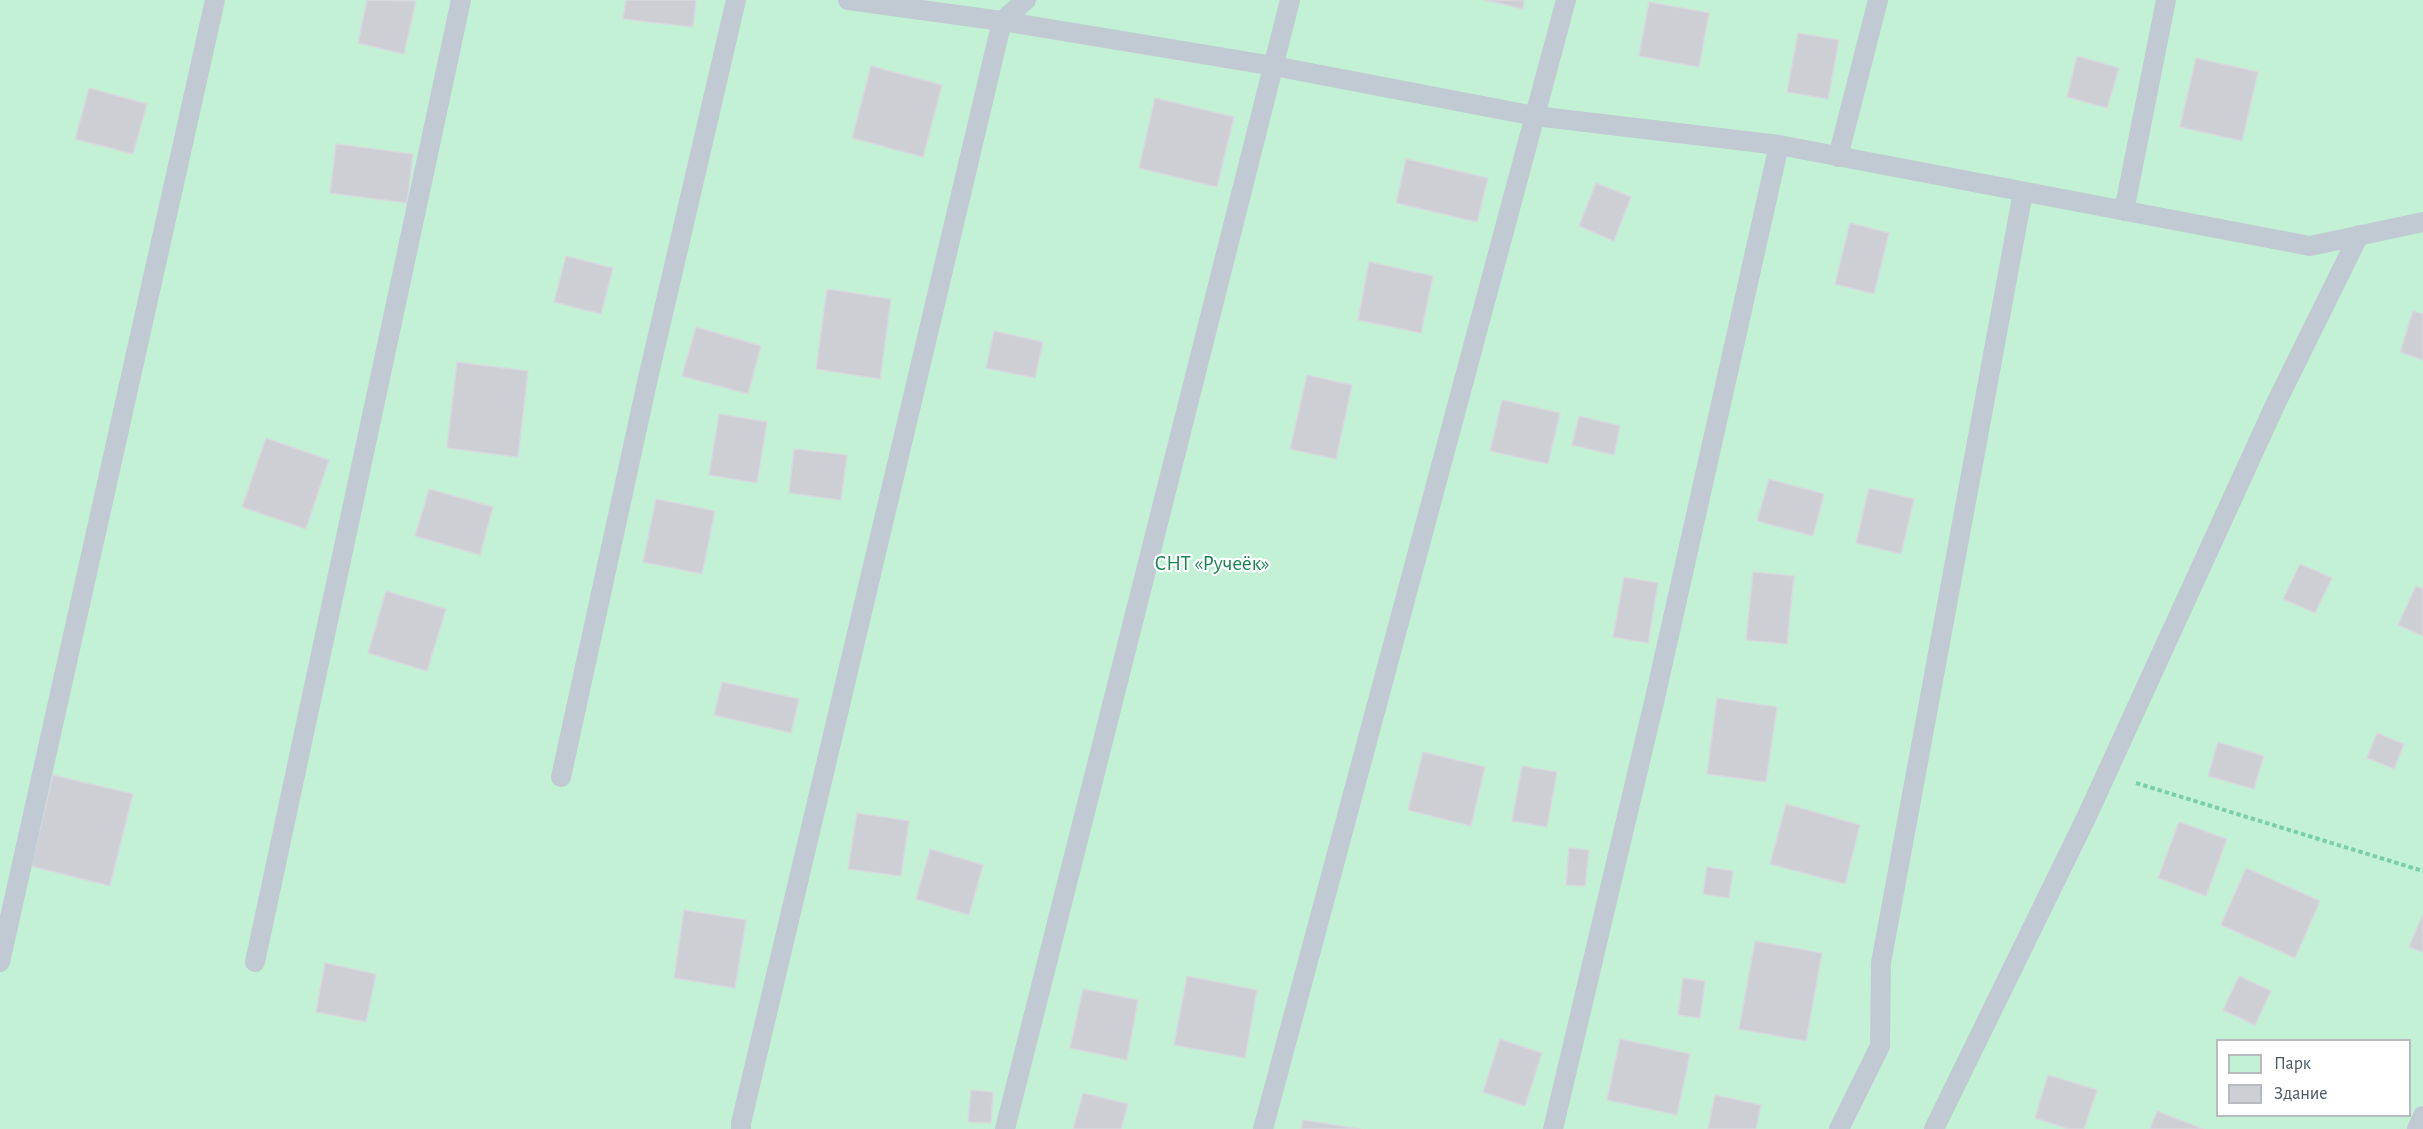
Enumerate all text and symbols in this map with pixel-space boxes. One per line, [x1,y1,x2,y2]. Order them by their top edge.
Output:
park label: СНТ «Ручеёк» [1154,551,1270,577]
legend [2216,1039,2411,1117]
text: Парк [2274,1055,2311,1073]
text: Здание [2274,1085,2328,1103]

